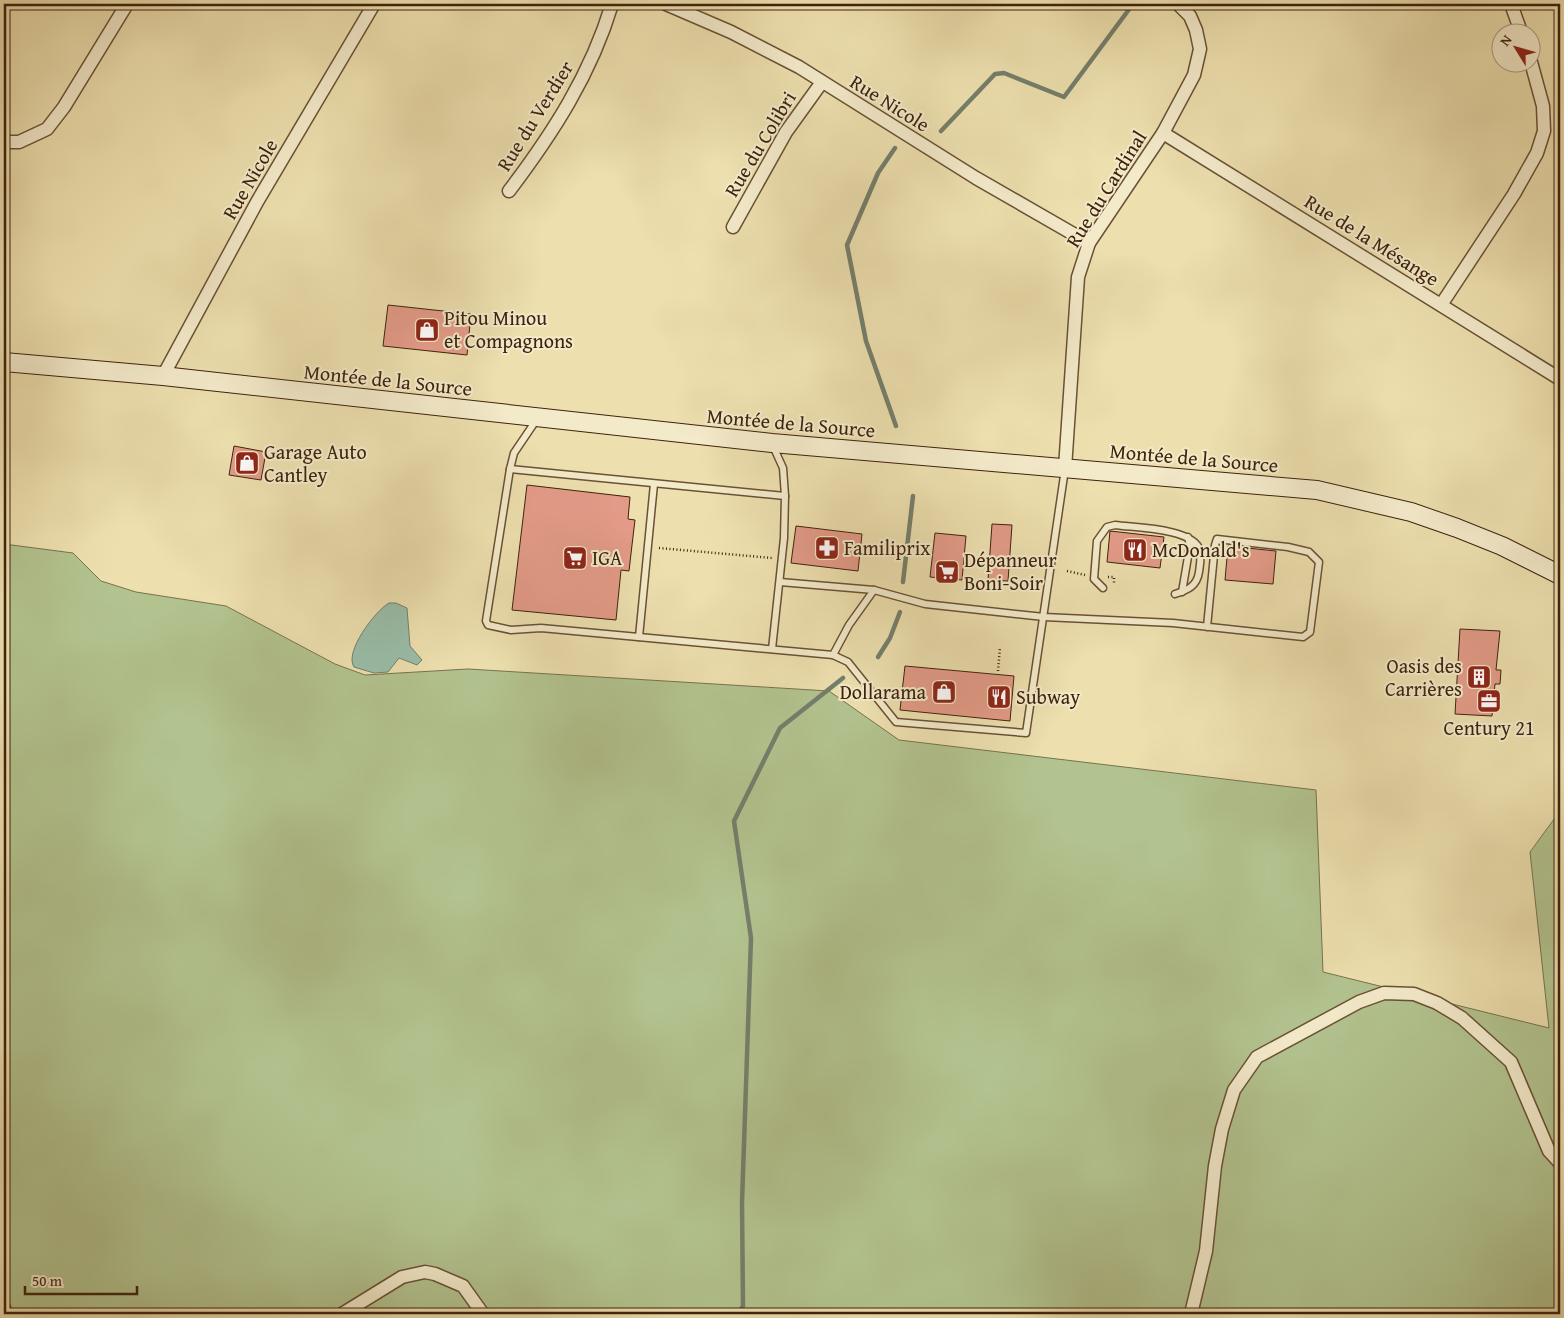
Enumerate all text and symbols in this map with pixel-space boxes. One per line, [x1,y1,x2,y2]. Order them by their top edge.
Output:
north arrow [1492,22,1542,72]
text: N [1495,30,1517,50]
street label: Rue du Verdier [489,55,580,177]
street label: Rue Nicole [845,67,936,138]
street label: Rue du Colibri [717,85,803,202]
street label: Rue du Cardinal [1058,124,1153,253]
street label: Rue Nicole [215,133,284,224]
street label: Rue de la Mésange [1299,187,1445,293]
place label: Pitou Minou et Compagnons [444,303,573,355]
shop icon: Pitou Minou et Compagnons [414,317,440,343]
street label: Montée de la Source [303,356,474,403]
street label: Montée de la Source [706,401,876,444]
street label: Montée de la Source [1109,436,1279,479]
place label: Garage Auto Cantley [264,437,367,489]
shop icon: Garage Auto Cantley [234,450,260,476]
place label: Familiprix [844,533,931,562]
pharmacy icon: Familiprix [814,535,840,561]
place label: McDonald's [1152,535,1250,564]
restaurant icon: McDonald's [1122,537,1148,563]
place label: IGA [592,543,622,572]
supermarket icon: IGA [562,545,588,571]
place label: Dépanneur Boni-Soir [964,545,1057,597]
supermarket icon: Dépanneur Boni-Soir [934,559,960,585]
place label: Oasis des Carrières [1385,651,1462,703]
building icon: Oasis des Carrières [1466,664,1492,690]
place label: Dollarama [840,677,927,706]
shop icon: Dollarama [931,679,957,705]
place label: Subway [1016,682,1080,711]
restaurant icon: Subway [986,684,1012,710]
office icon: Century 21 [1476,688,1502,714]
place label: Century 21 [1443,713,1535,742]
scale bar [25,1263,138,1295]
text: 50 m [32,1270,63,1291]

